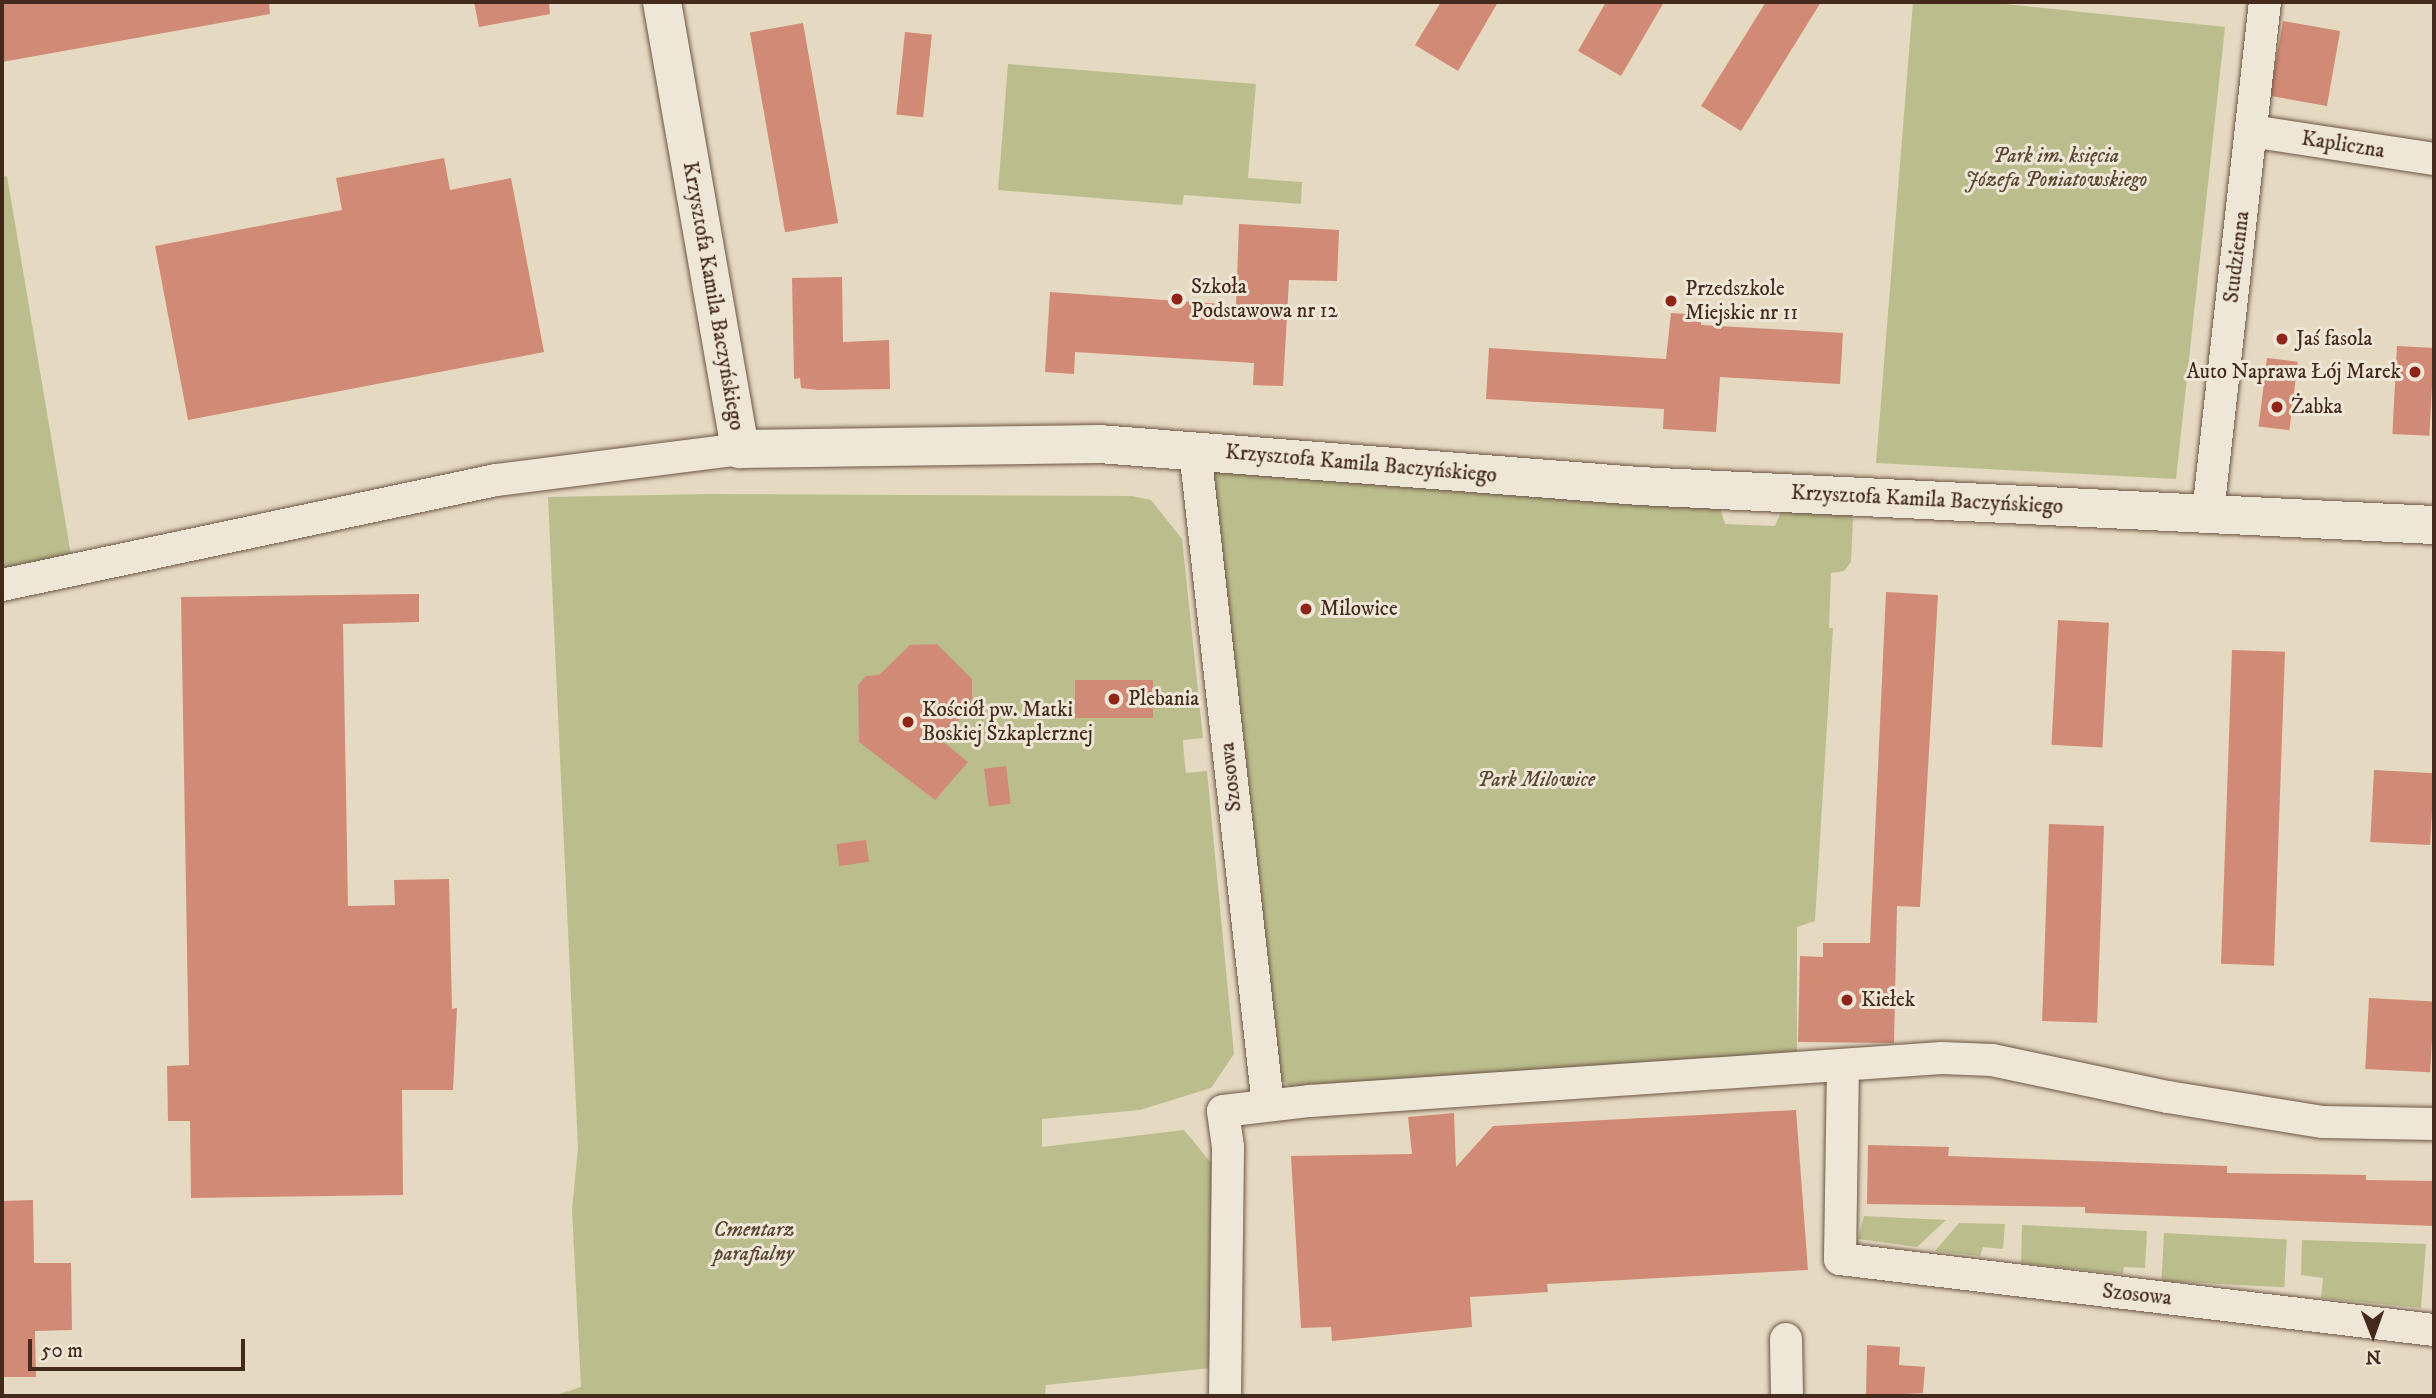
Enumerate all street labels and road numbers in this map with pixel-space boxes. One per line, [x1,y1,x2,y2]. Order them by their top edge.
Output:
street label: Kapliczna [2300,126,2386,164]
street label: Krzysztofa Kamila Baczyńskiego [677,160,749,432]
street label: Studzienna [2219,210,2255,304]
street label: Krzysztofa Kamila Baczyńskiego [1224,440,1498,488]
street label: Krzysztofa Kamila Baczyńskiego [1790,480,2064,520]
street label: Szosowa [1215,741,1247,813]
street label: Szosowa [2101,1279,2173,1311]

